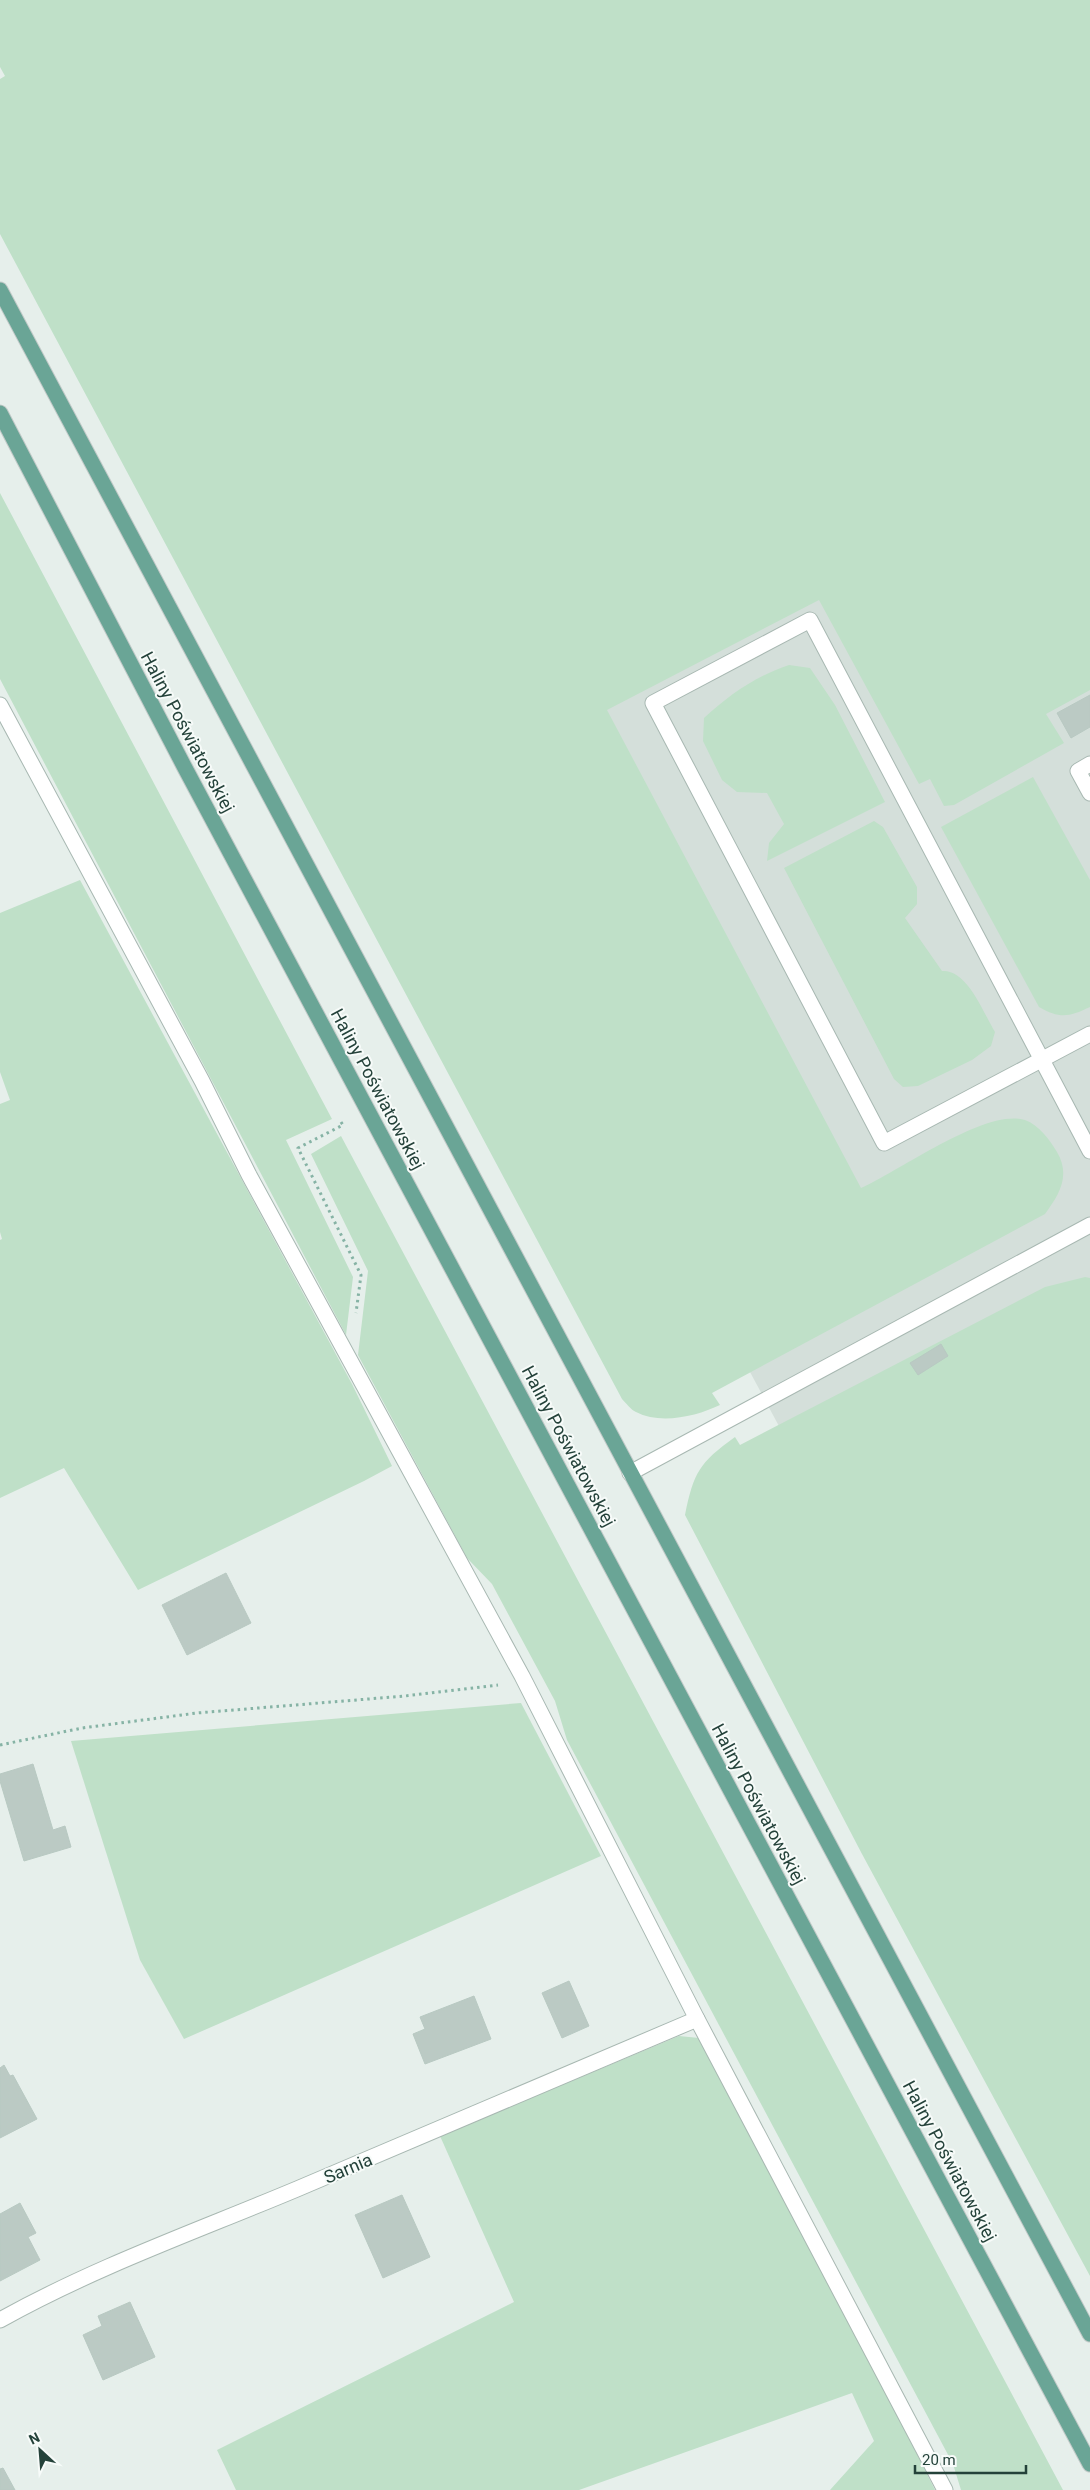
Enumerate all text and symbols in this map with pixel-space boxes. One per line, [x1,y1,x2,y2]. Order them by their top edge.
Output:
street label: Haliny Poświatowskiej [137,648,239,816]
street label: Haliny Poświatowskiej [327,1005,429,1173]
street label: Haliny Poświatowskiej [518,1362,620,1530]
street label: Haliny Poświatowskiej [708,1720,810,1888]
street label: Haliny Poświatowskiej [899,2077,1001,2245]
street label: Sarnia [321,2148,375,2188]
north arrow [15,2425,65,2475]
text: N [26,2429,42,2448]
scale bar [915,2442,1026,2474]
text: 20 m [922,2451,956,2469]

